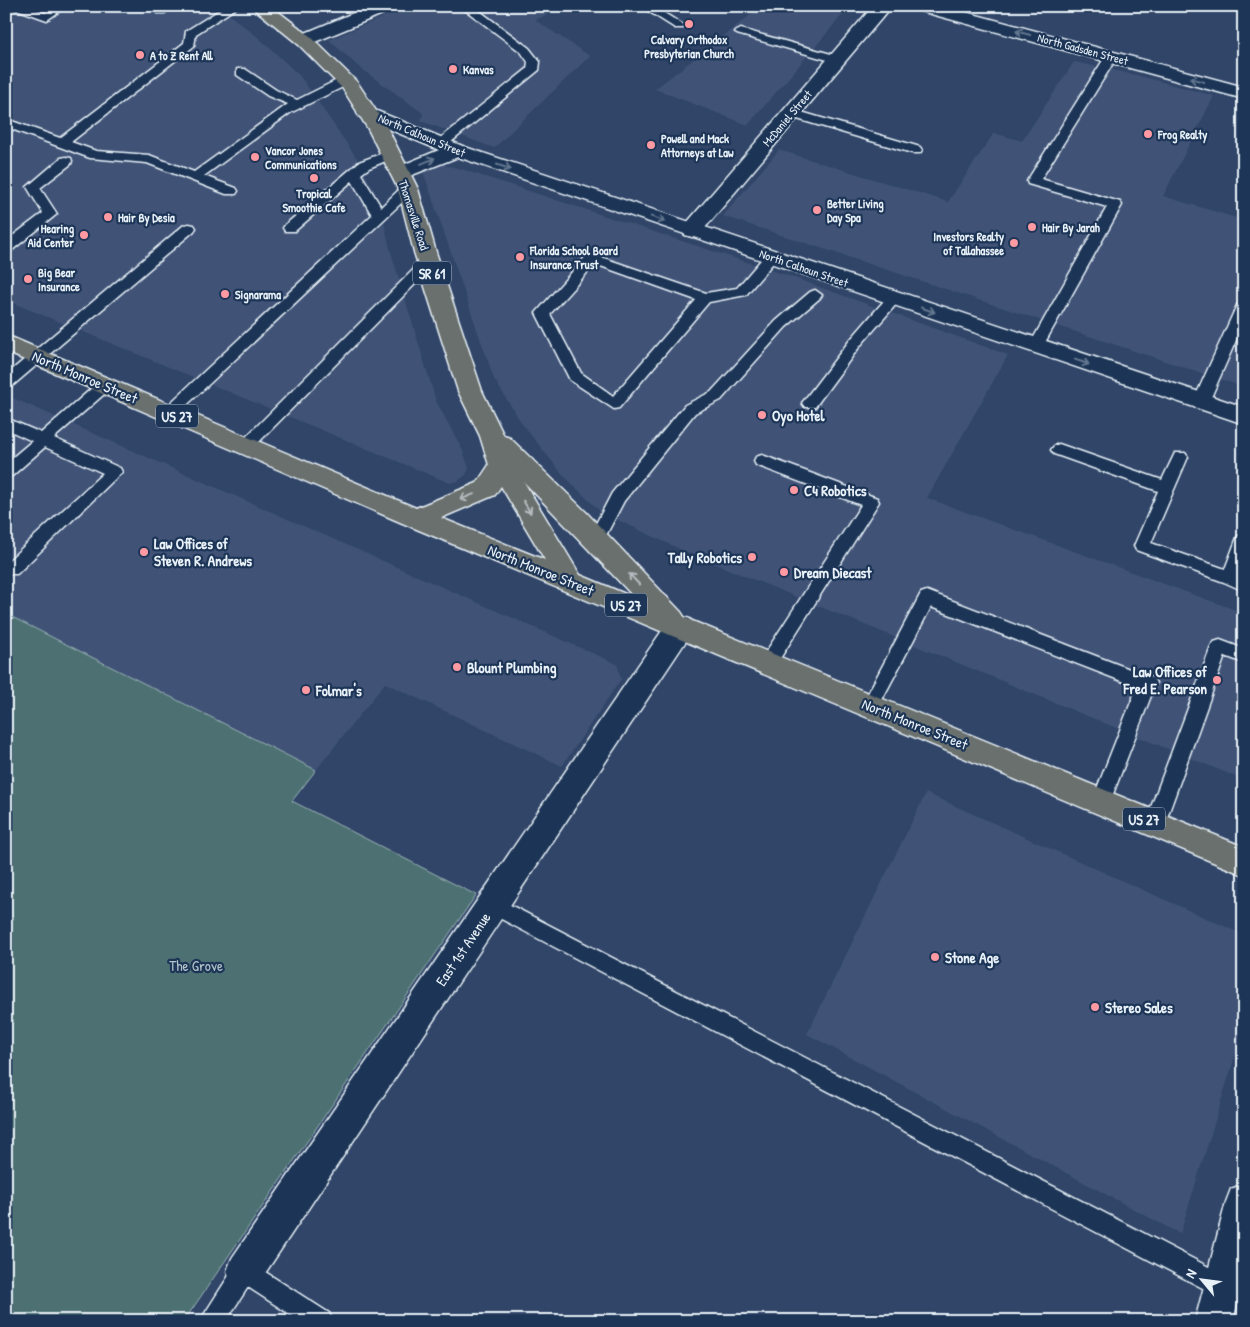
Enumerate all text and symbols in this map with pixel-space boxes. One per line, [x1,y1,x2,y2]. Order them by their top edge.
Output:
marker: Calvary Orthodox Presbyterian Church [683,18,695,30]
one-way arrow [1015,28,1031,38]
street label: North Gadsden Street [1036,29,1131,69]
place label: Calvary Orthodox Presbyterian Church [644,31,735,63]
place label: A to Z Rent All [150,47,214,64]
marker: A to Z Rent All [134,49,146,61]
place label: Kanvas [463,61,494,78]
marker: Kanvas [447,63,459,75]
one-way arrow [1189,75,1205,84]
street label: McDaniel Street [758,85,816,150]
street label: North Calhoun Street [376,109,469,161]
place label: Frog Realty [1157,126,1207,144]
marker: Frog Realty [1142,128,1154,140]
place label: Powell and Mack Attorneys at Law [661,130,734,162]
marker: Powell and Mack Attorneys at Law [645,139,657,151]
place label: Vancor Jones Communications [265,142,337,173]
marker: Vancor Jones Communications [249,151,261,163]
one-way arrow [421,155,436,164]
one-way arrow [496,163,511,172]
marker: Tropical Smoothie Cafe [308,172,320,184]
street label: Thomasville Road [395,178,433,253]
place label: Tropical Smoothie Cafe [282,185,346,216]
place label: Better Living Day Spa [827,195,884,227]
marker: Better Living Day Spa [811,204,823,216]
place label: Hair By Desia [118,209,175,227]
marker: Hair By Desia [102,211,114,223]
one-way arrow [650,214,666,224]
place label: Hair By Jarah [1042,219,1101,237]
place label: Hearing Aid Center [28,220,75,251]
marker: Hair By Jarah [1026,221,1038,233]
place label: Investors Realty of Tallahassee [933,228,1004,259]
marker: Hearing Aid Center [78,229,90,241]
marker: Investors Realty of Tallahassee [1008,237,1020,249]
place label: Florida School Board Insurance Trust [529,242,618,273]
street label: North Calhoun Street [757,245,852,291]
marker: Florida School Board Insurance Trust [514,251,526,263]
road number: SR 61 [413,262,451,284]
place label: Big Bear Insurance [38,264,80,295]
marker: Big Bear Insurance [22,273,34,285]
place label: Signarama [235,286,281,304]
marker: Signarama [219,288,231,300]
one-way arrow [920,306,936,315]
street label: North Monroe Street [29,345,142,409]
one-way arrow [1074,358,1090,367]
road number: US 27 [156,404,198,428]
place label: Oyo Hotel [772,405,825,427]
marker: Oyo Hotel [756,409,768,421]
place label: C4 Robotics [804,480,867,501]
marker: C4 Robotics [788,484,800,496]
one-way arrow [460,493,476,502]
one-way arrow [522,500,532,515]
place label: Law Offices of Steven R. Andrews [154,533,252,571]
street label: North Monroe Street [485,539,598,601]
marker: Law Offices of Steven R. Andrews [138,546,150,558]
place label: Tally Robotics [667,547,742,569]
marker: Tally Robotics [746,551,758,563]
place label: Dream Diecast [794,562,872,583]
marker: Dream Diecast [778,566,790,578]
one-way arrow [628,573,640,586]
road number: US 27 [605,594,647,616]
place label: Blount Plumbing [467,657,557,679]
marker: Blount Plumbing [451,661,463,673]
place label: Law Offices of Fred E. Pearson [1123,661,1208,699]
marker: Law Offices of Fred E. Pearson [1211,674,1223,686]
place label: Folmar's [315,680,362,701]
marker: Folmar's [300,684,312,696]
street label: North Monroe Street [859,693,972,755]
road number: US 27 [1123,808,1165,831]
street label: East 1st Avenue [431,908,495,990]
place label: Stone Age [945,947,999,969]
marker: Stone Age [929,951,941,963]
park label: The Grove [169,955,223,976]
place label: Stereo Sales [1105,997,1173,1018]
marker: Stereo Sales [1089,1001,1101,1013]
north arrow [1178,1254,1228,1304]
text: N [1180,1265,1201,1281]

